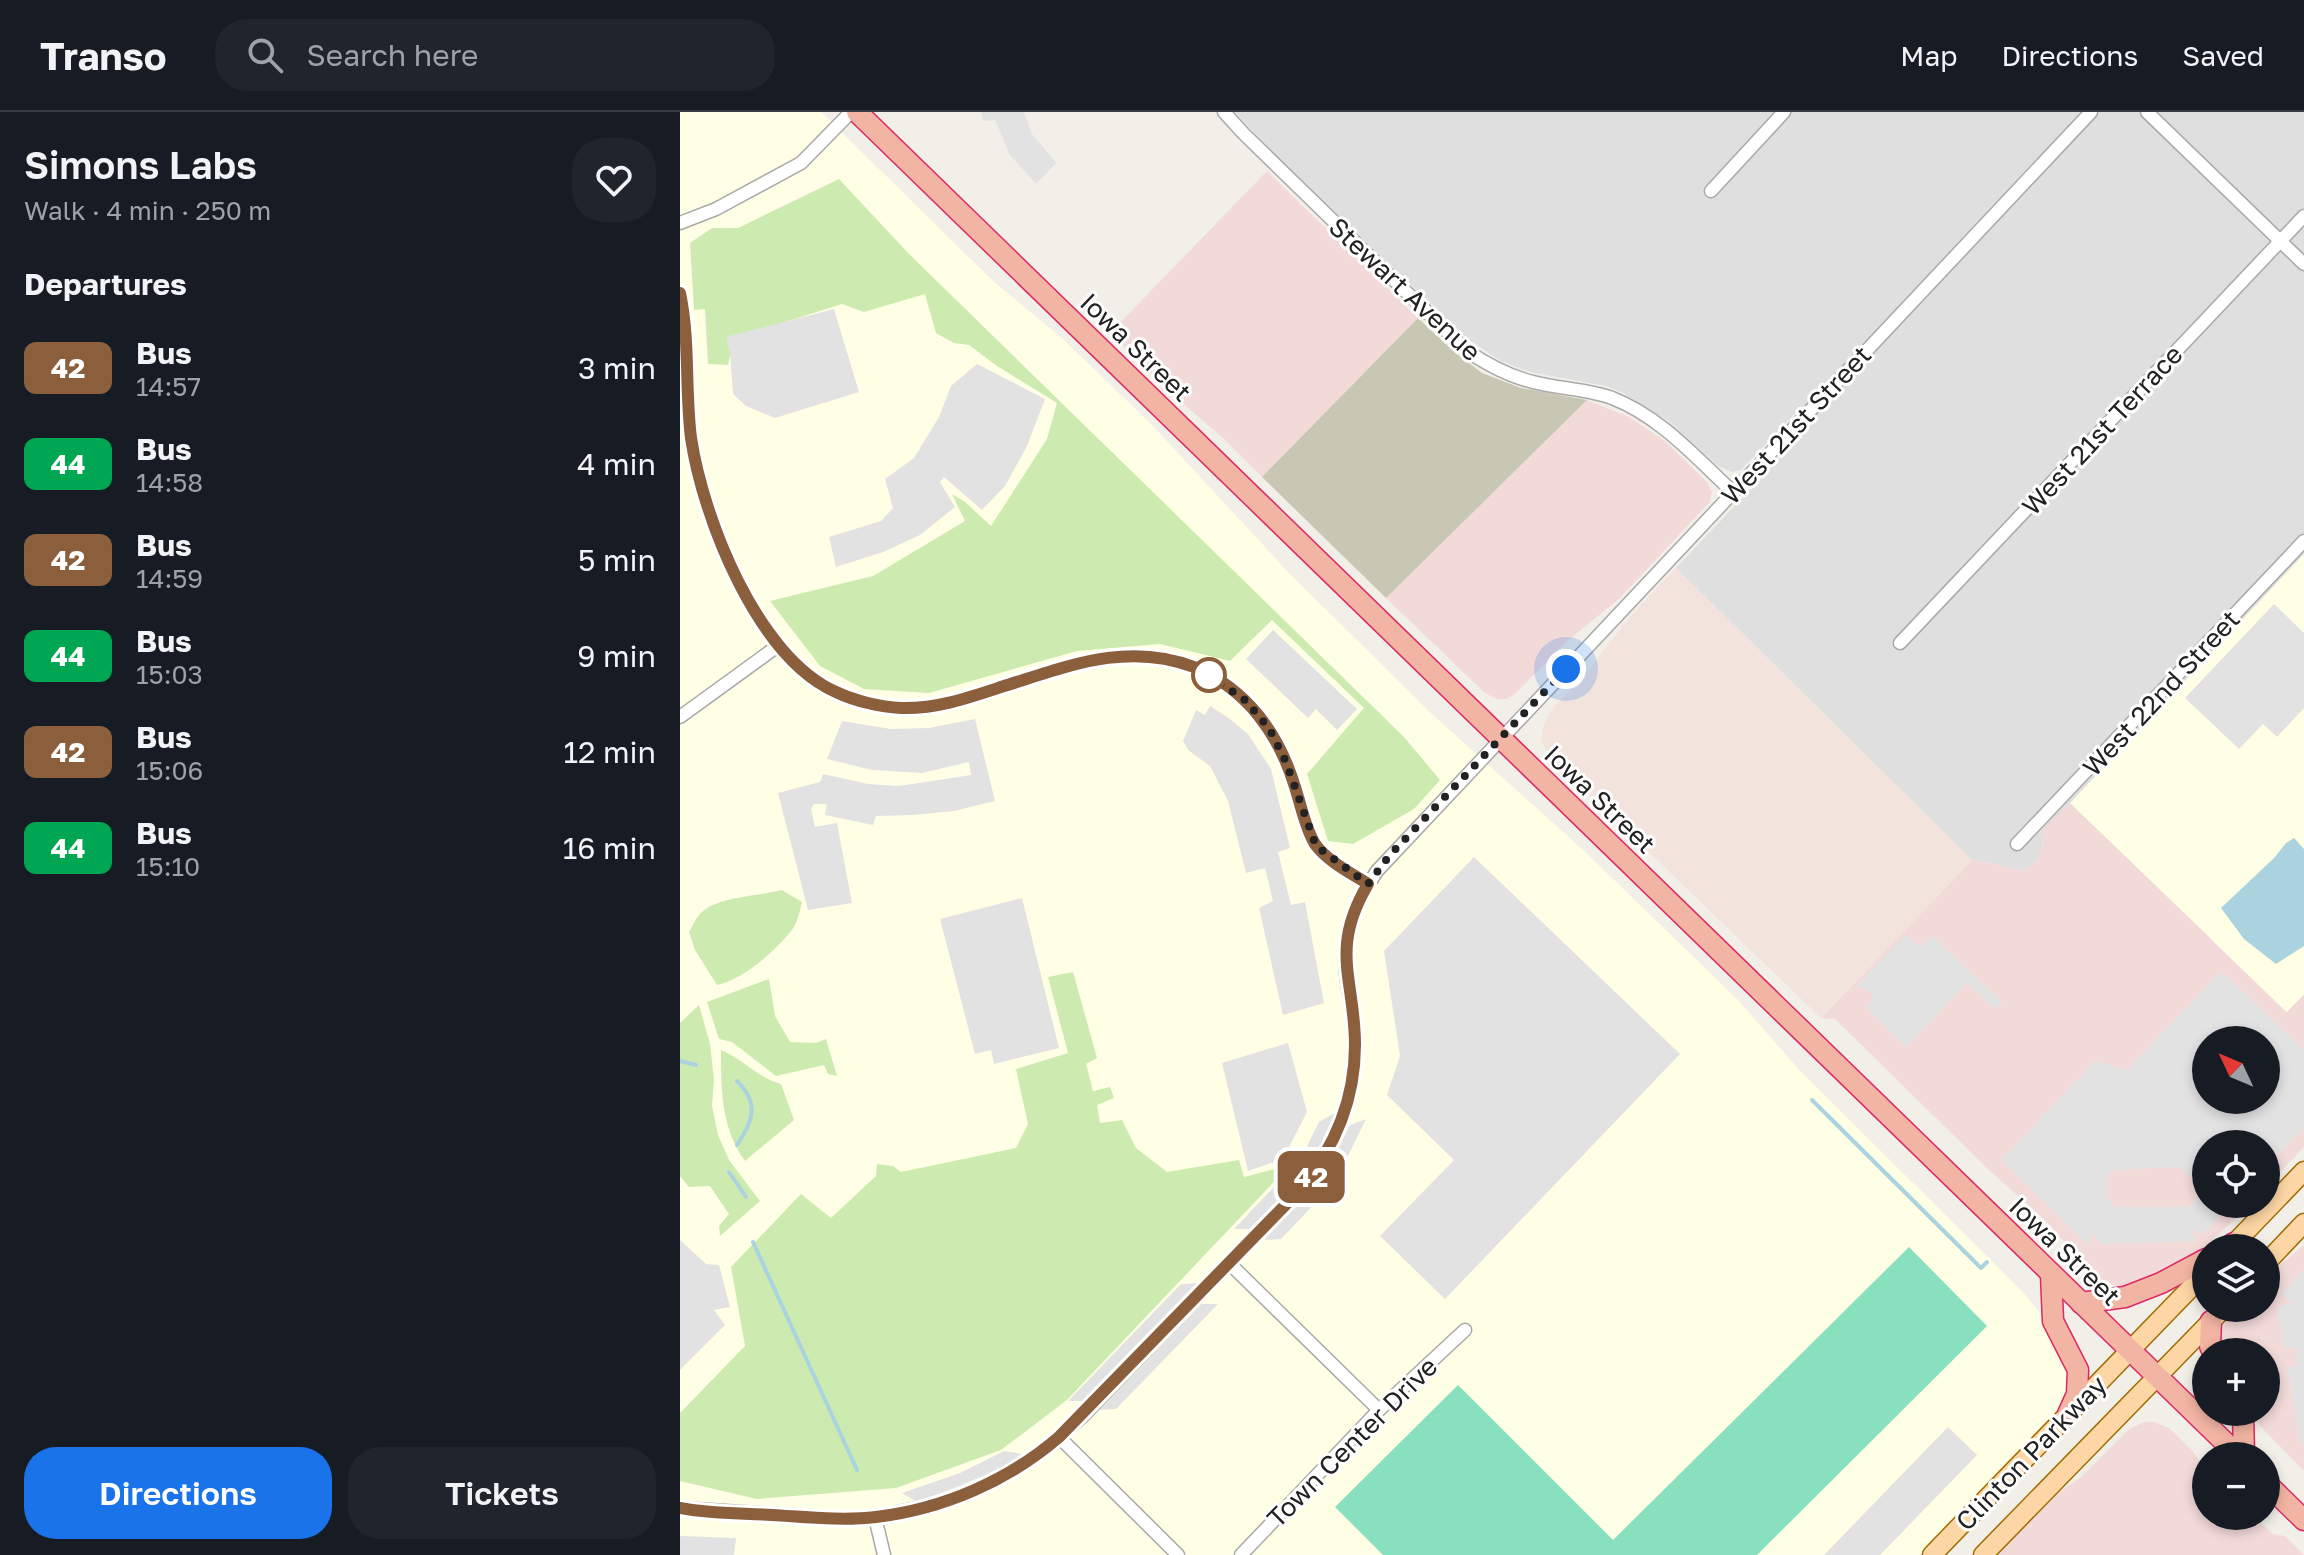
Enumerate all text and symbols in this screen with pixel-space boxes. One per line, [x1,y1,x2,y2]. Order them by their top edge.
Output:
search box [215,19,775,91]
text: Transo [40,33,167,78]
icon: search [243,33,287,77]
text: Search here [307,37,478,73]
text: Map [1900,39,1957,72]
text: Directions [2001,39,2138,72]
text: Saved [2182,39,2264,72]
button: heart [572,138,656,222]
text: Simons Labs [24,142,257,187]
text: Walk · 4 min · 250 m [24,195,271,226]
street label: Stewart Avenue [1323,211,1487,367]
text: Departures [24,266,187,302]
street label: Iowa Street [1074,286,1198,408]
text: Bus [136,335,192,371]
street label: West 21st Street [1715,339,1877,511]
street label: West 21st Terrace [2015,339,2189,521]
text: 3 min [578,350,656,386]
text: 42 [51,351,85,384]
text: 14:57 [136,371,201,402]
text: Bus [136,431,192,467]
text: 4 min [577,446,656,482]
text: 44 [50,447,86,480]
text: 14:58 [136,467,203,498]
text: Bus [136,527,192,563]
text: 5 min [578,542,656,578]
text: 42 [51,543,85,576]
text: 14:59 [136,563,203,594]
street label: West 22nd Street [2076,604,2246,782]
text: Bus [136,623,192,659]
text: 9 min [577,638,656,674]
text: 44 [50,639,86,672]
your location [1546,649,1586,689]
unlabelled marker [1192,658,1226,692]
text: 15:03 [136,659,203,690]
text: Bus [136,719,192,755]
text: 12 min [564,734,656,770]
text: 42 [51,735,85,768]
street label: Iowa Street [1538,738,1662,860]
text: 15:06 [136,755,203,786]
text: Bus [136,815,192,851]
text: 16 min [563,830,656,866]
text: 44 [50,831,86,864]
text: 15:10 [136,851,200,882]
north arrow [2192,1026,2280,1114]
map controls [2192,1026,2280,1530]
button: locate [2192,1130,2280,1218]
line badge: 42 [1275,1151,1347,1203]
text: 42 [1294,1160,1328,1193]
street label: Iowa Street [2003,1190,2127,1312]
button: layers [2192,1234,2280,1322]
button: + [2192,1338,2280,1426]
street label: Town Center Drive [1261,1351,1443,1533]
street label: Clinton Parkway [1949,1369,2113,1537]
button: − [2192,1442,2280,1530]
button: Directions [24,1447,332,1539]
button: Tickets [348,1447,656,1539]

